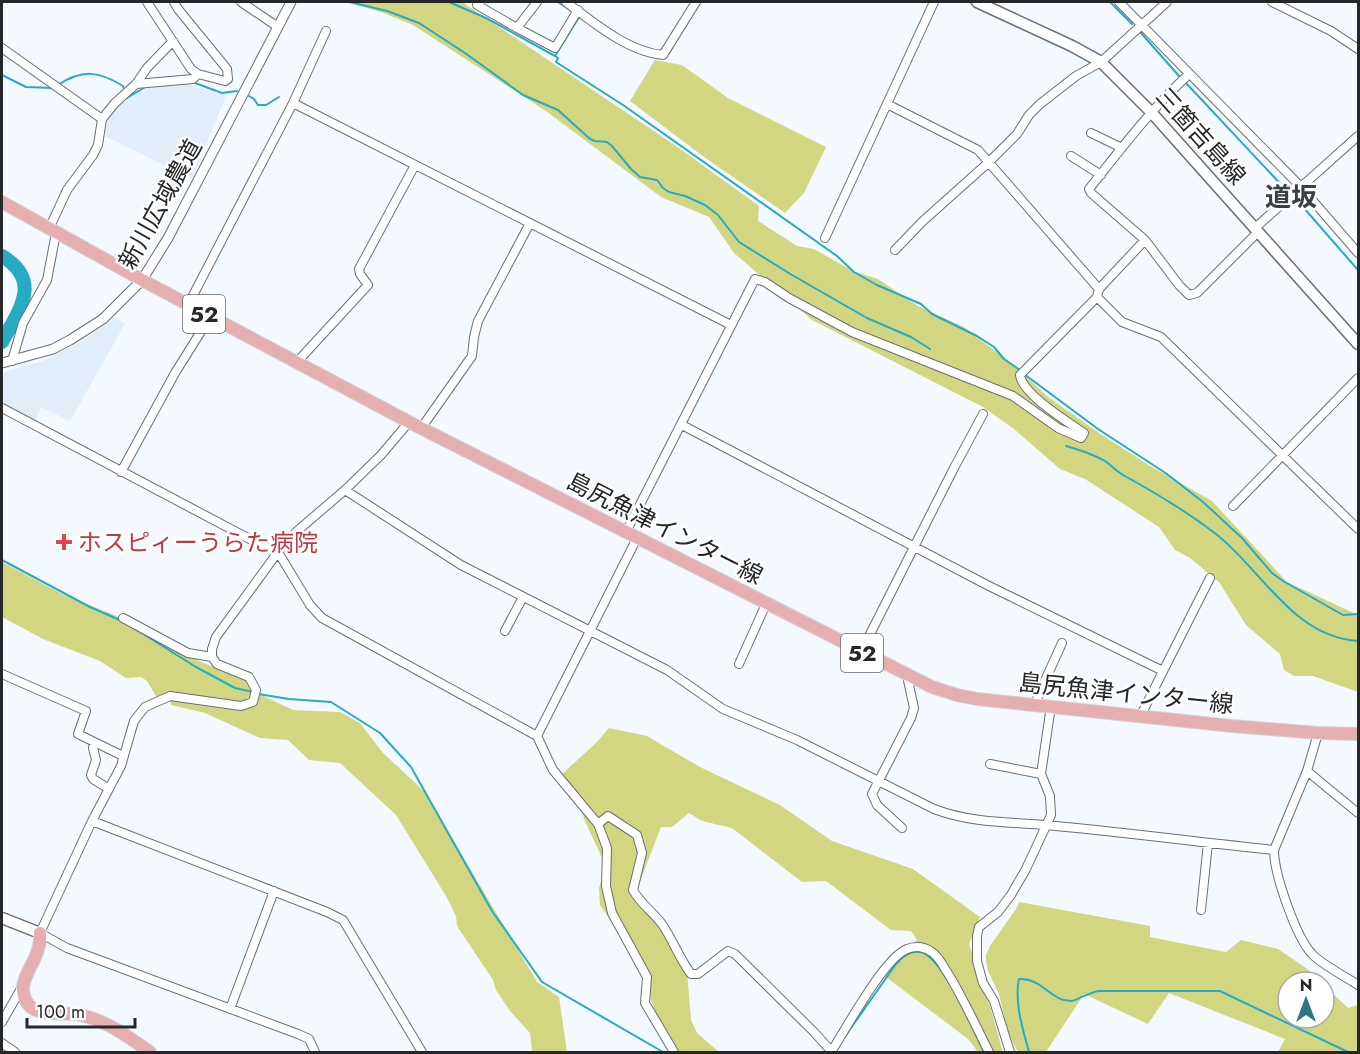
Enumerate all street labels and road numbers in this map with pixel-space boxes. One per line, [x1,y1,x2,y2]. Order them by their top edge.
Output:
street label: 三箇吉島線 [1148,80,1254,192]
street label: 新川広域農道 [110,133,210,275]
road number: 52 [183,295,225,333]
street label: 島尻魚津インター線 [561,463,769,593]
road number: 52 [841,634,883,672]
street label: 島尻魚津インター線 [1017,664,1235,722]

